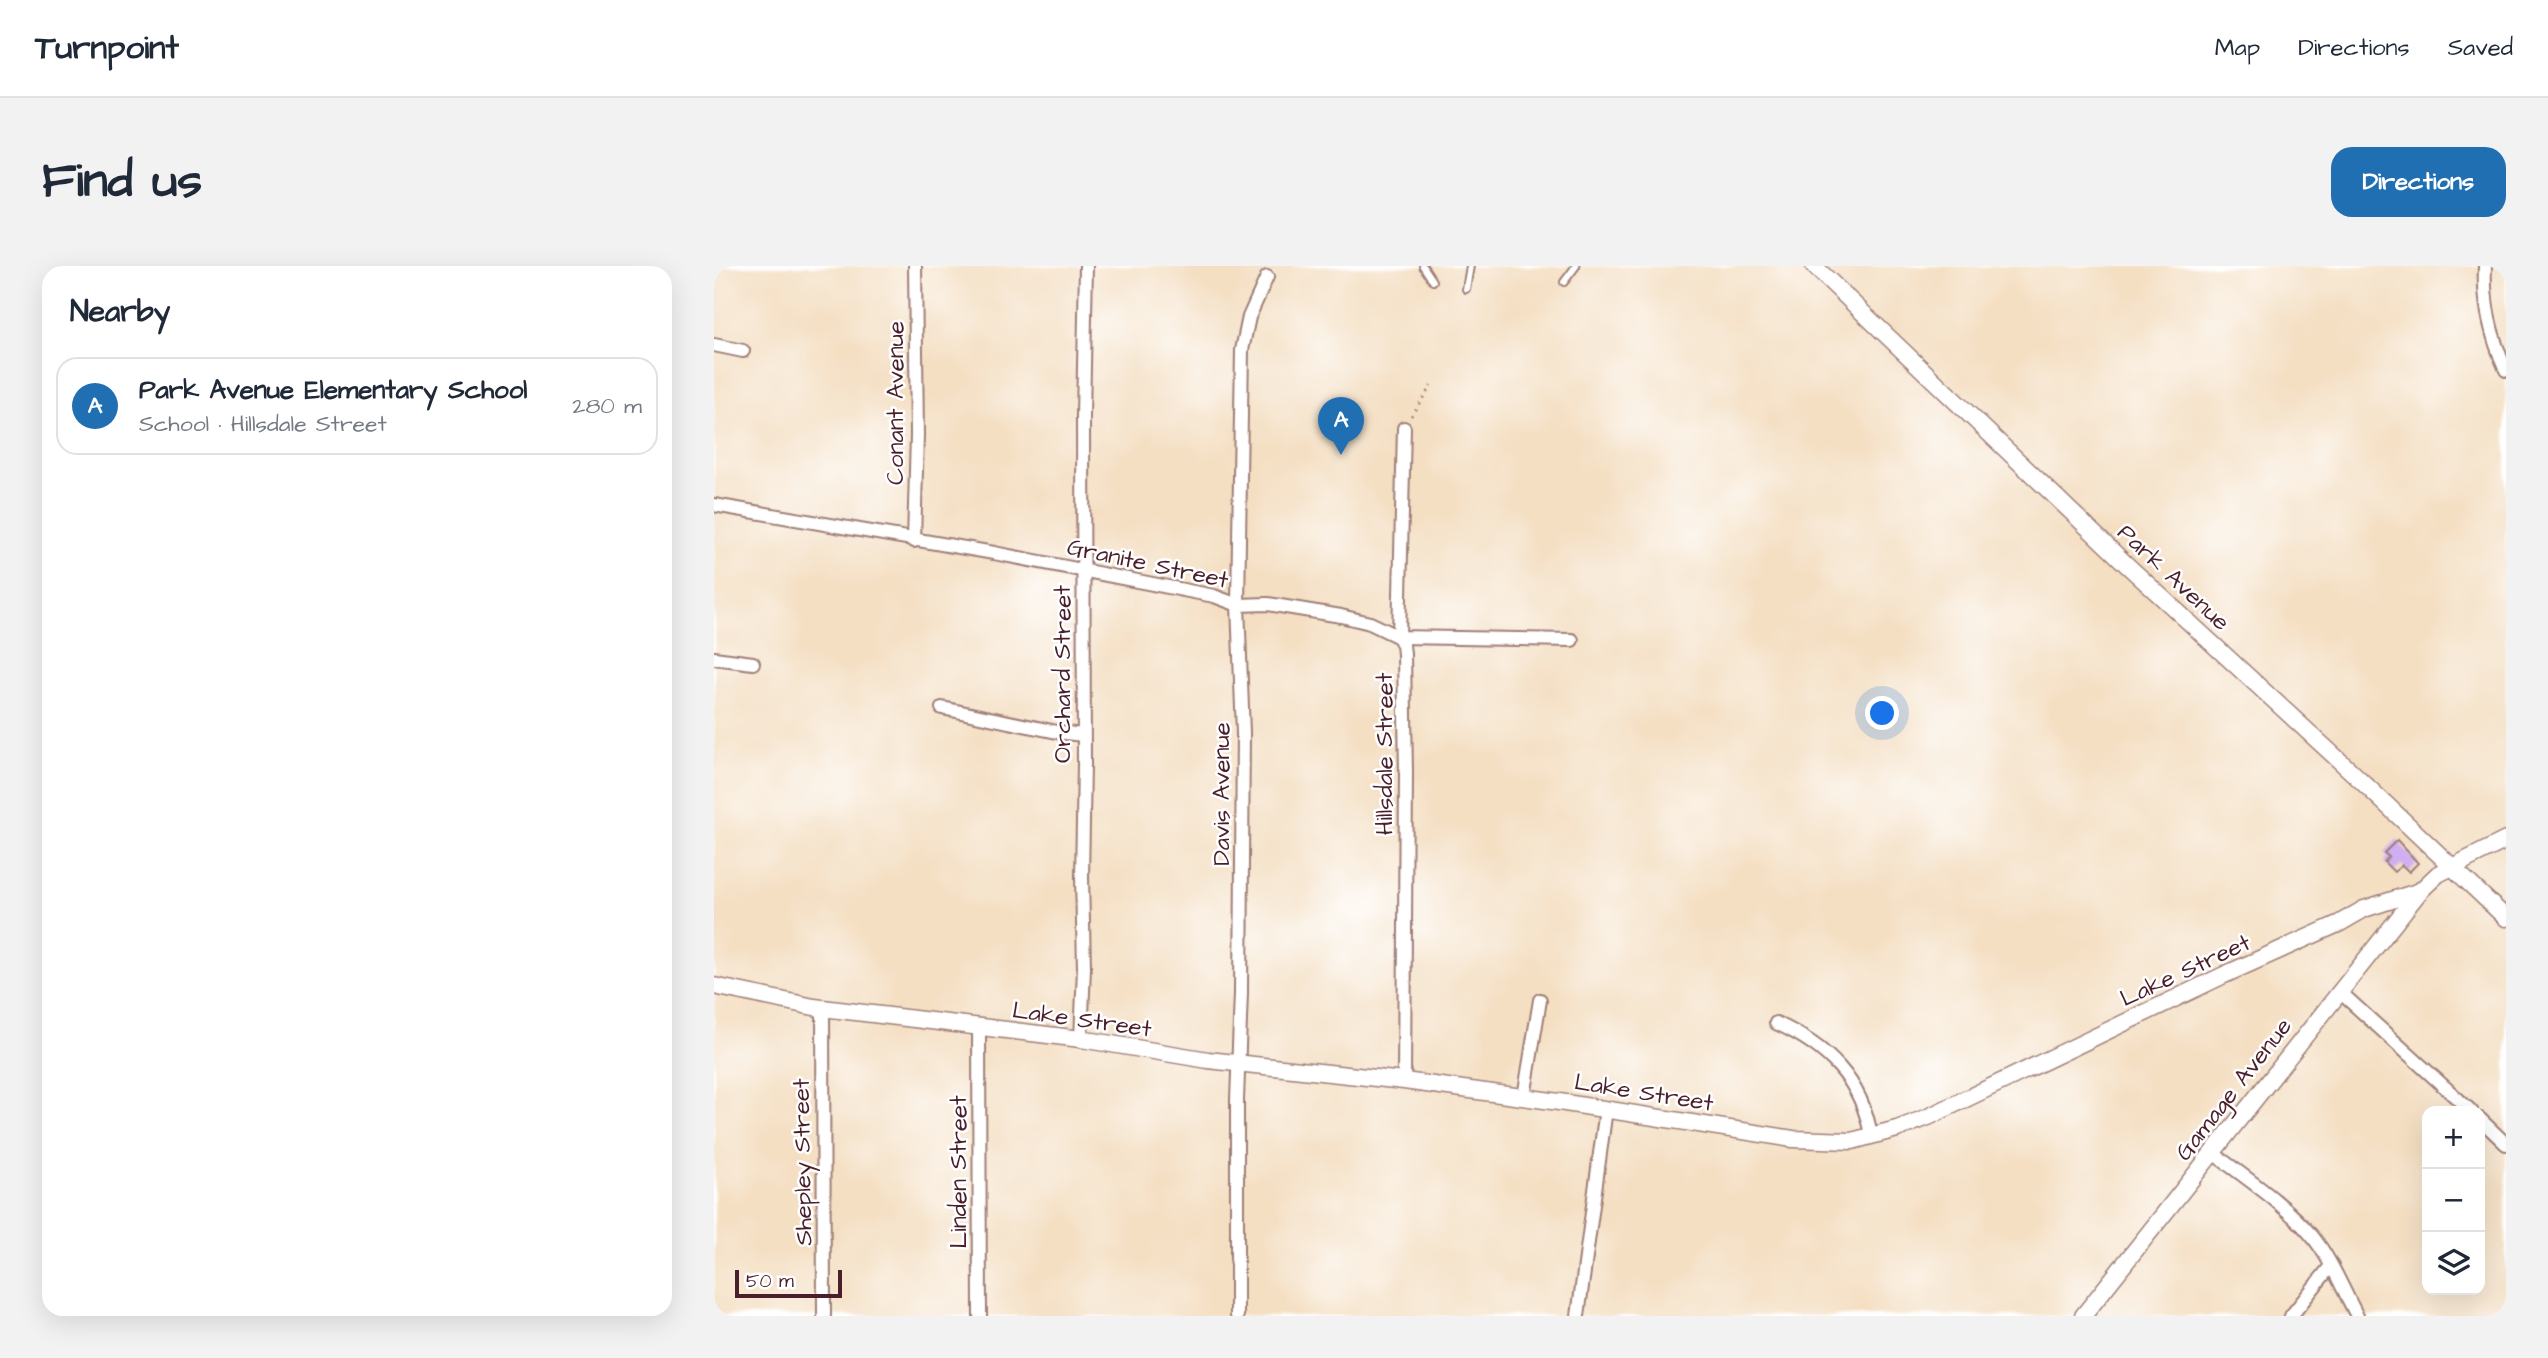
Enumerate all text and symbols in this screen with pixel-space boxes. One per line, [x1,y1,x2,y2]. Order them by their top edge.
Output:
text: Turnpoint [35,25,179,71]
text: Map [2215,31,2260,65]
text: Directions [2298,31,2410,65]
text: Saved [2448,31,2513,65]
button: Directions [2331,147,2506,217]
text: Find us [42,148,202,216]
text: Nearby [70,291,170,333]
street label: Conant Avenue [879,321,913,485]
text: Park Avenue Elementary School [139,372,527,408]
text: A [88,390,102,422]
text: 280 m [572,390,642,422]
pin: A [1318,397,1364,455]
text: School · Hillsdale Street [139,408,387,440]
street label: Park Avenue [2109,517,2237,639]
street label: Granite Street [1064,530,1232,598]
street label: Orchard Street [1046,585,1080,763]
street label: Hillsdale Street [1368,672,1402,835]
your location [1865,696,1899,730]
street label: Davis Avenue [1205,722,1239,866]
street label: Lake Street [2115,926,2256,1016]
street label: Lake Street [1010,993,1154,1047]
street label: Gamage Avenue [2167,1011,2301,1169]
street label: Lake Street [1572,1065,1716,1121]
street label: Shepley Street [785,1078,822,1246]
street label: Linden Street [942,1095,976,1249]
map controls [2422,1106,2485,1295]
button: + [2422,1106,2485,1169]
button: − [2422,1169,2485,1232]
button: layers [2422,1232,2485,1295]
scale bar [735,1267,842,1299]
text: 50 m [746,1268,794,1295]

